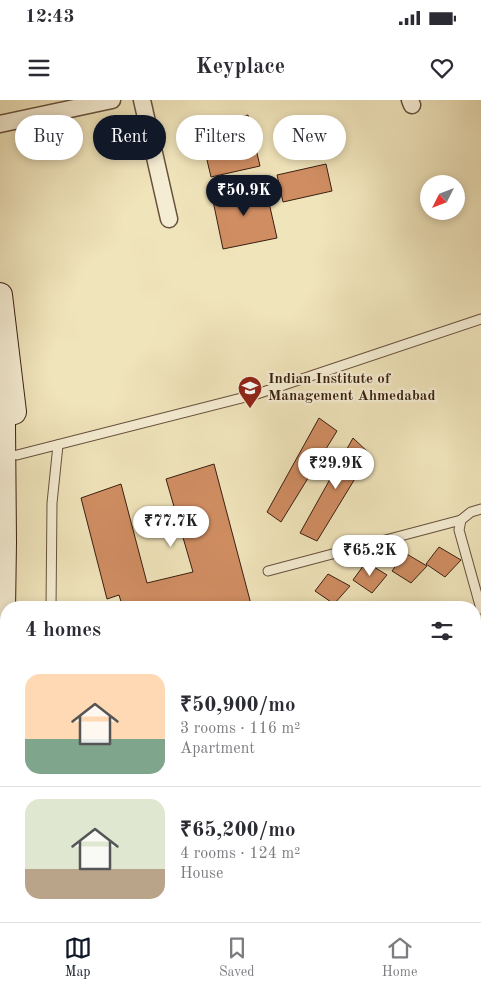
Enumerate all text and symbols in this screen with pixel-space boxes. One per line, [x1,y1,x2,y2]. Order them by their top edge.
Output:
text: 12:43 [25,8,74,27]
icon: menu [25,54,53,82]
icon: heart [428,54,456,82]
text: Keyplace [196,56,285,78]
chip: Buy [15,115,83,160]
chip: Rent [93,115,166,160]
chip: Filters [176,115,263,160]
chip: New [273,115,346,160]
pin: ₹50.9K [203,174,285,217]
north arrow [420,175,465,220]
map controls [420,175,465,220]
text: ₹50.9K [217,183,271,199]
place label: Indian Institute of Management Ahmedabad [268,372,436,404]
school or university icon: Indian Institute of Management Ahmedabad [237,375,263,409]
pin: ₹29.9K [295,448,377,490]
text: ₹29.9K [309,456,363,472]
pin: ₹77.7K [130,506,212,548]
text: ₹77.7K [144,514,198,530]
pin: ₹65.2K [329,534,411,577]
text: ₹65.2K [343,543,397,559]
icon: filters [428,617,456,645]
text: 4 homes [25,620,101,641]
icon: home [65,694,125,754]
text: ₹50,900/mo [180,695,296,716]
text: 3 rooms · 116 m² [180,721,300,737]
text: Apartment [180,741,255,757]
icon: home [65,819,125,879]
text: ₹65,200/mo [180,820,296,841]
text: 4 rooms · 124 m² [180,846,300,862]
text: House [180,866,223,882]
tab: Map [64,934,92,981]
tab: Saved [219,934,255,981]
tab: Home [382,934,417,981]

